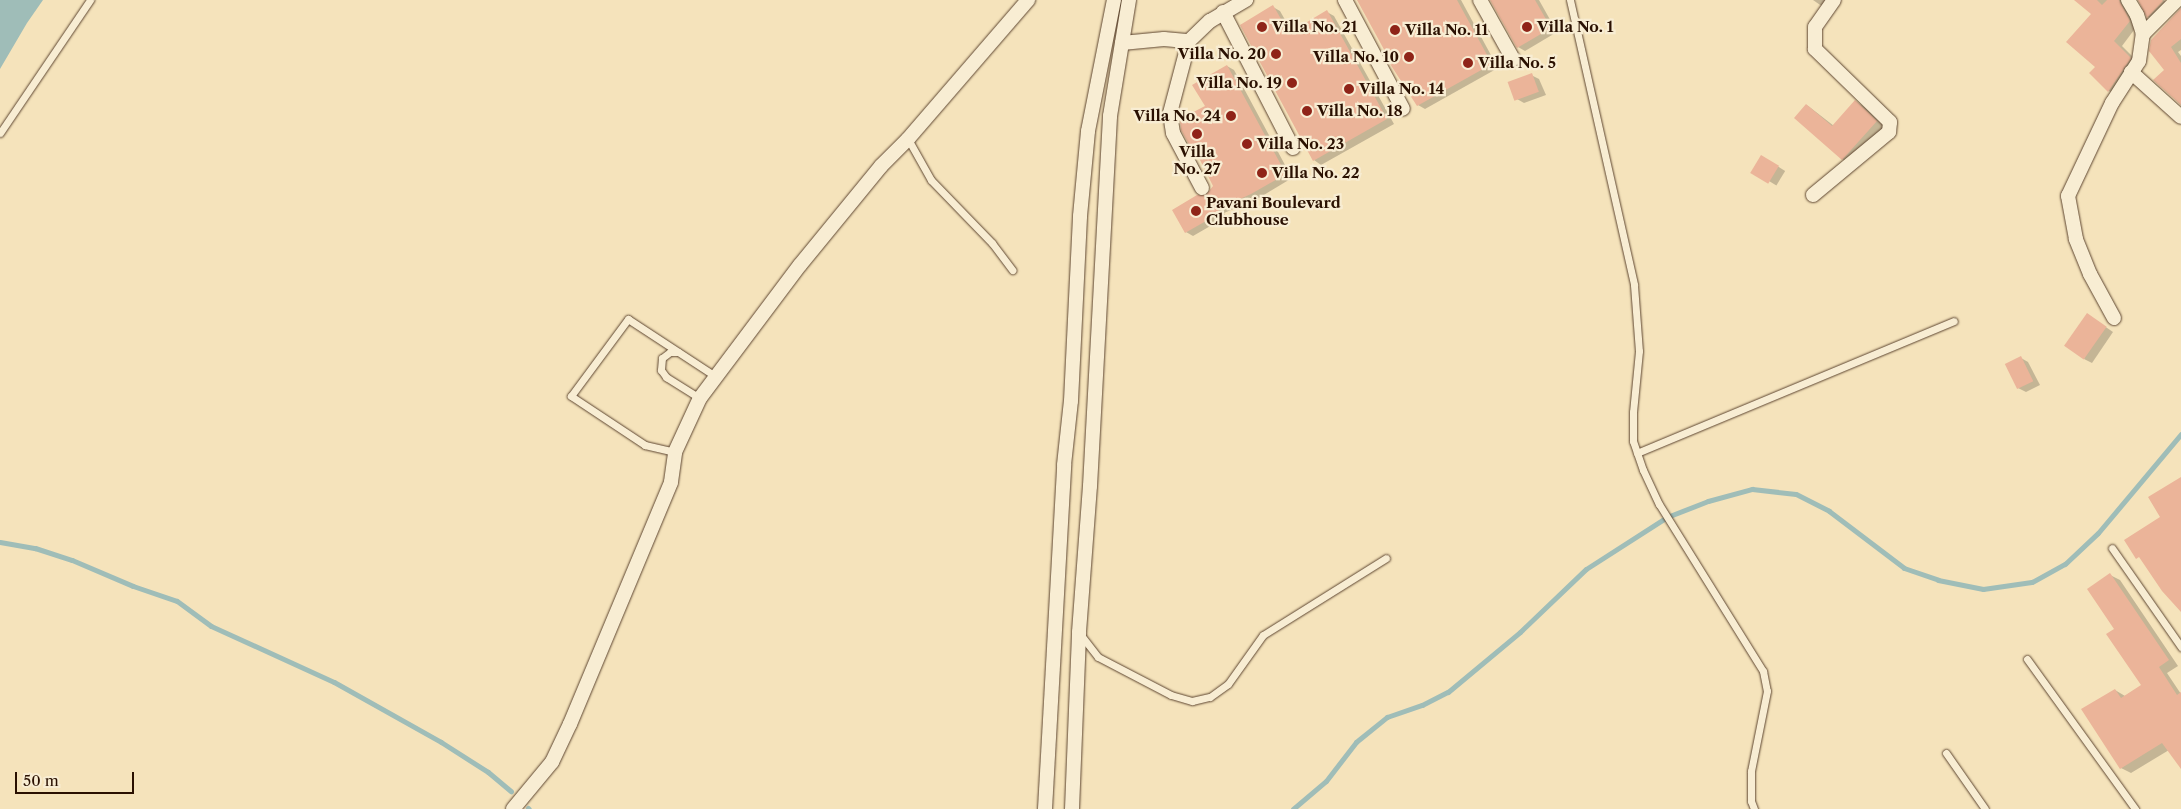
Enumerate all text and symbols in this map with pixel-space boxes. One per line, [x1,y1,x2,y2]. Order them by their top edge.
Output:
place label: Villa No. 21 [1272,18,1358,36]
place label: Villa No. 1 [1537,18,1614,36]
marker: Villa No. 21 [1256,21,1268,33]
place label: Villa No. 11 [1405,21,1488,39]
marker: Villa No. 1 [1521,21,1533,33]
marker: Villa No. 11 [1389,24,1401,36]
place label: Villa No. 20 [1178,45,1266,63]
marker: Villa No. 20 [1270,48,1282,60]
place label: Villa No. 10 [1313,48,1399,66]
marker: Villa No. 10 [1403,51,1415,63]
place label: Villa No. 5 [1478,54,1556,72]
marker: Villa No. 5 [1462,57,1474,69]
place label: Villa No. 19 [1196,74,1282,92]
marker: Villa No. 19 [1286,77,1298,89]
place label: Villa No. 14 [1359,80,1445,98]
marker: Villa No. 14 [1343,83,1355,95]
place label: Villa No. 18 [1317,102,1403,120]
marker: Villa No. 18 [1301,105,1313,117]
place label: Villa No. 24 [1133,107,1221,125]
marker: Villa No. 24 [1225,110,1237,122]
marker: Villa No. 27 [1191,128,1203,140]
place label: Villa No. 23 [1257,135,1344,153]
marker: Villa No. 23 [1241,138,1253,150]
place label: Villa No. 27 [1174,142,1220,177]
place label: Villa No. 22 [1272,164,1360,182]
marker: Villa No. 22 [1256,167,1268,179]
place label: Pavani Boulevard Clubhouse [1206,193,1341,228]
marker: Pavani Boulevard Clubhouse [1190,205,1202,217]
scale bar [18,762,136,794]
text: 50 m [23,771,59,790]

